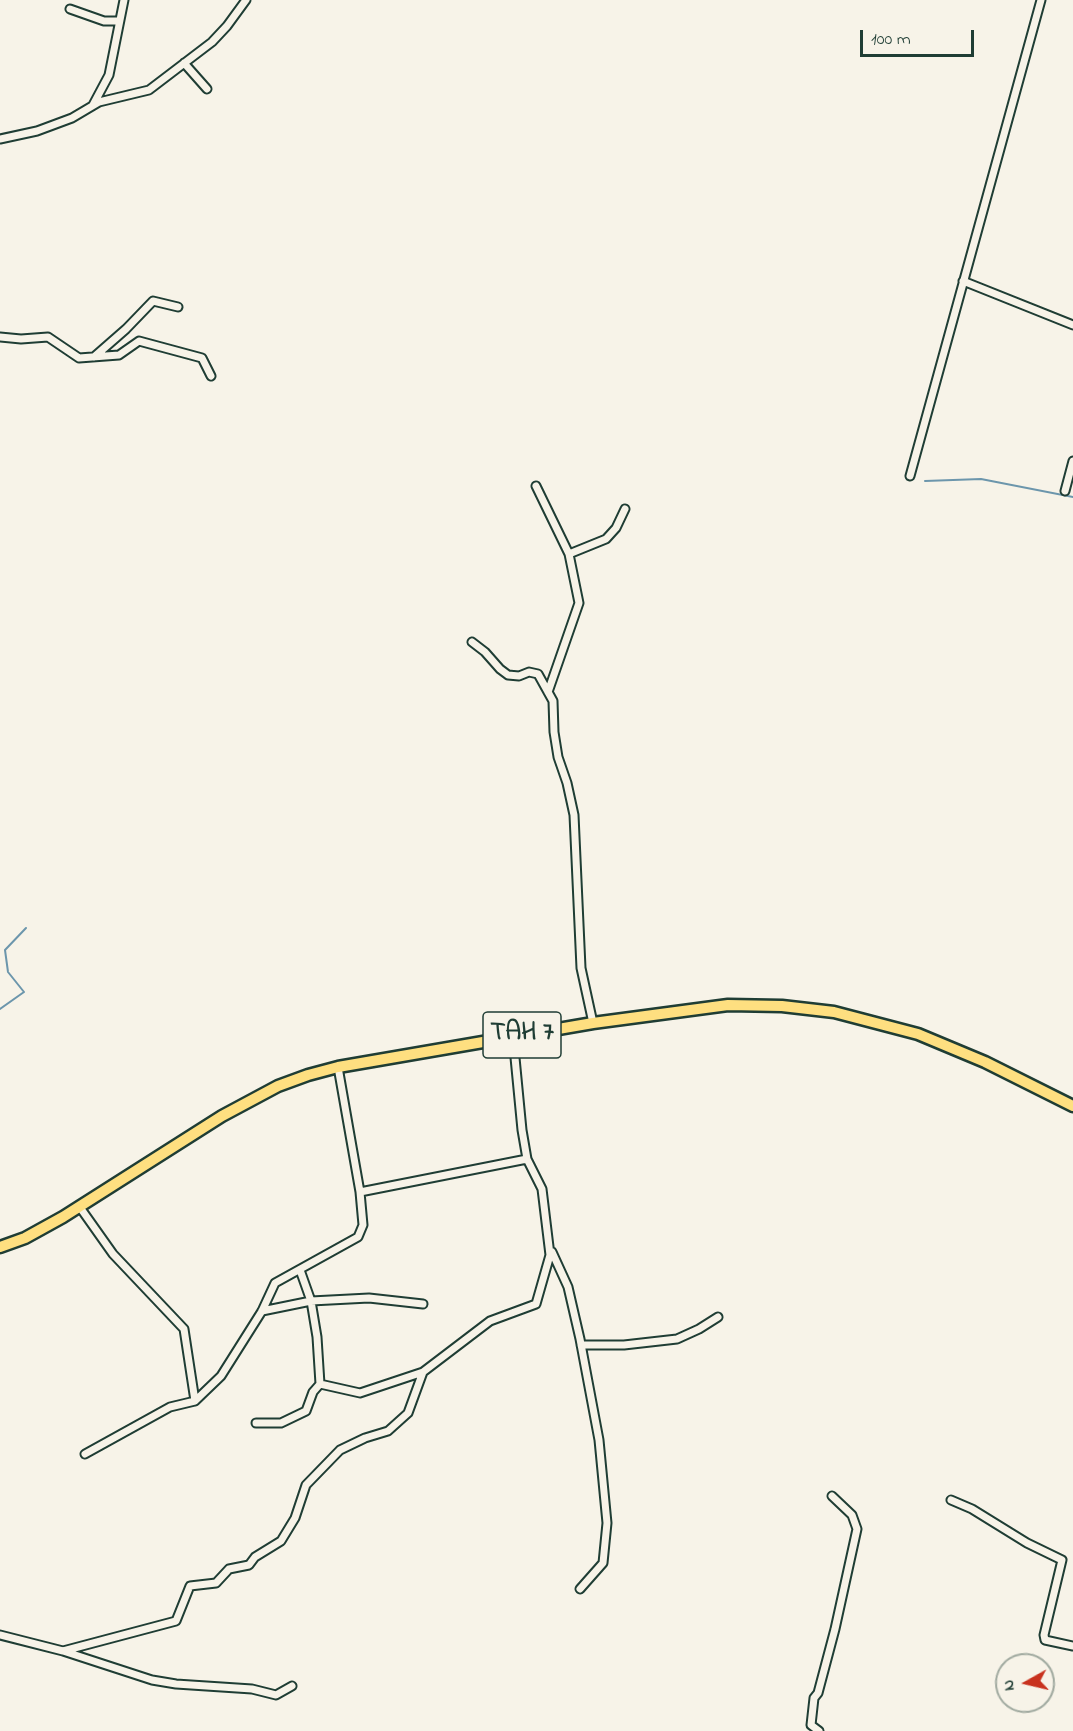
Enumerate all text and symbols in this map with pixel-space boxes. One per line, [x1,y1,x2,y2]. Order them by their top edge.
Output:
scale bar [863,18,977,56]
text: 100 m [871,27,911,53]
road number: TAH 7 [483,1012,561,1058]
north arrow [995,1653,1055,1713]
text: N [997,1678,1022,1692]

